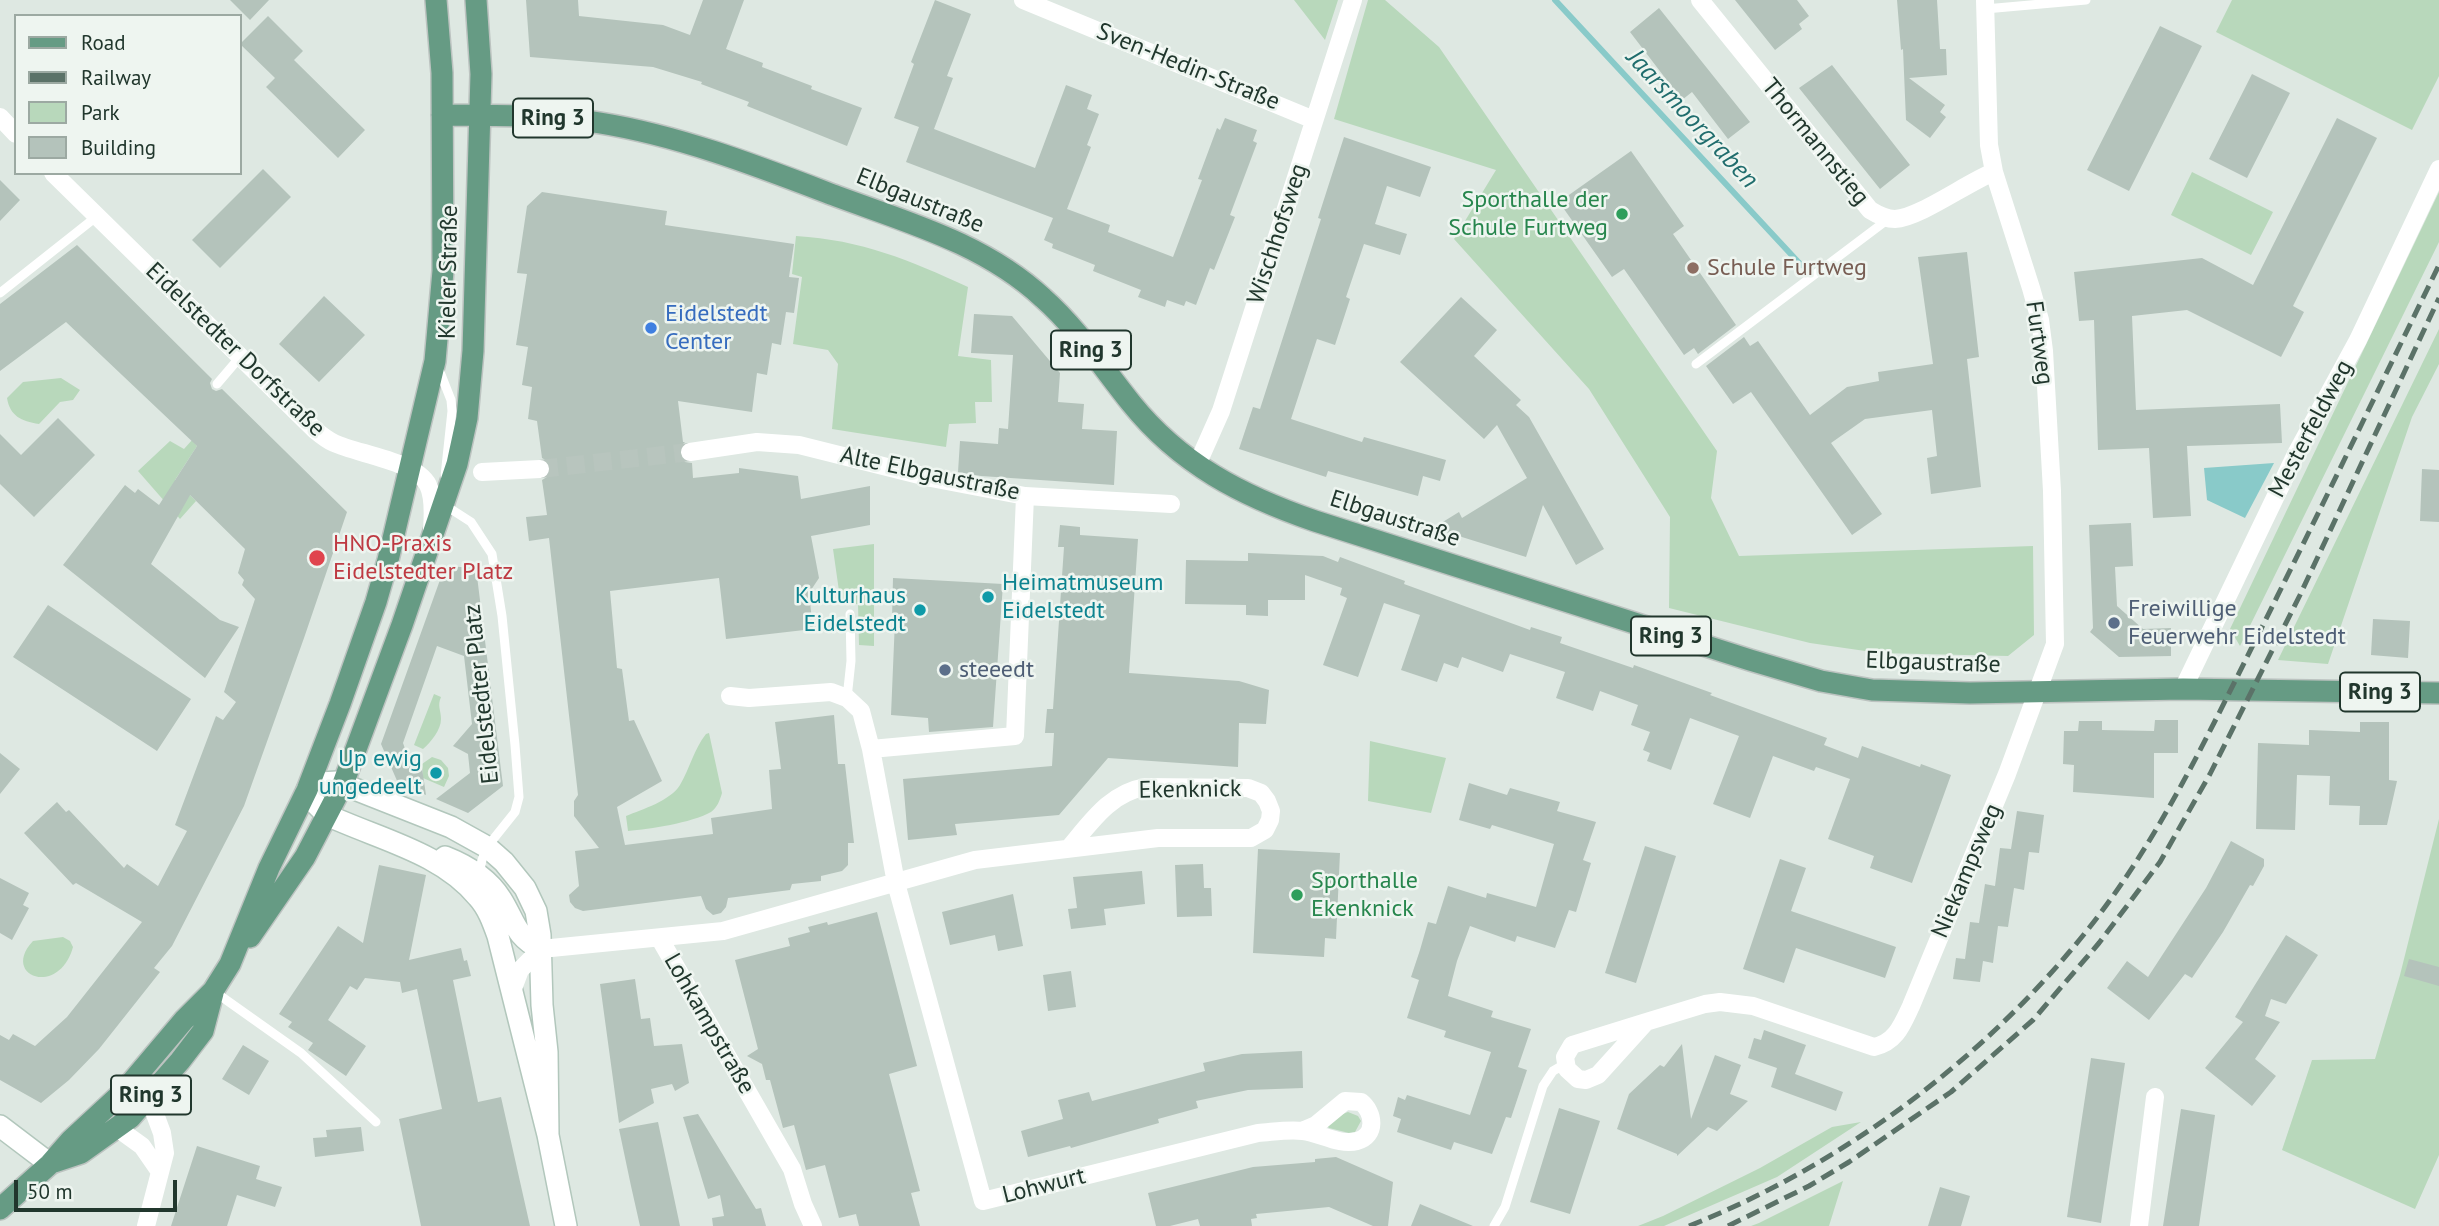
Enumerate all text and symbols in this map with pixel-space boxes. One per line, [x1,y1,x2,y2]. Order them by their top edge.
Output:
legend [14,14,242,175]
street label: Sven-Hedin-Straße [1092,17,1284,117]
text: Road [81,29,125,56]
water label: Jaarsmoorgraben [1620,43,1764,195]
text: Railway [81,64,151,91]
street label: Thormannstieg [1755,73,1875,211]
text: Park [81,99,120,126]
road number: Ring 3 [513,99,593,138]
text: Building [81,134,156,161]
street label: Wischhofsweg [1242,160,1314,308]
street label: Elbgaustraße [852,162,988,240]
place label: Sporthalle der Schule Furtweg [1448,186,1608,242]
street label: Kieler Straße [433,205,465,339]
marker: Sporthalle der Schule Furtweg [1614,206,1630,222]
place label: Schule Furtweg [1707,254,1867,282]
street label: Eidelstedter Dorfstraße [139,257,331,443]
marker: Schule Furtweg [1685,260,1701,276]
street label: Furtweg [2019,299,2059,387]
place label: Eidelstedt Center [665,300,768,356]
marker: Eidelstedt Center [643,320,659,336]
road number: Ring 3 [1051,330,1131,370]
street label: Mesterfeldweg [2263,355,2359,503]
street label: Alte Elbgaustraße [838,441,1022,507]
street label: Elbgaustraße [1326,484,1464,554]
place label: HNO-Praxis Eidelstedter Platz [333,530,513,586]
marker: HNO-Praxis Eidelstedter Platz [307,548,327,568]
place label: Heimatmuseum Eidelstedt [1002,569,1163,625]
place label: Kulturhaus Eidelstedt [795,582,906,638]
marker: Heimatmuseum Eidelstedt [980,589,996,605]
place label: Freiwillige Feuerwehr Eidelstedt [2128,595,2346,651]
marker: Kulturhaus Eidelstedt [912,602,928,618]
street label: Eidelstedter Platz [458,603,506,785]
marker: Freiwillige Feuerwehr Eidelstedt [2106,615,2122,631]
road number: Ring 3 [1631,616,1711,656]
street label: Elbgaustraße [1865,646,2001,680]
place label: steeedt [959,656,1034,684]
marker: steeedt [937,662,953,678]
road number: Ring 3 [2340,672,2420,712]
place label: Up ewig ungedeelt [319,745,422,801]
marker: Up ewig ungedeelt [428,765,444,781]
street label: Ekenknick [1138,775,1242,805]
street label: Niekampsweg [1926,800,2008,942]
place label: Sporthalle Ekenknick [1311,867,1418,923]
marker: Sporthalle Ekenknick [1289,887,1305,903]
street label: Lohkampstraße [657,949,761,1099]
road number: Ring 3 [111,1076,191,1114]
street label: Lohwurt [999,1162,1089,1210]
scale bar [18,1166,180,1210]
text: 50 m [27,1178,73,1205]

